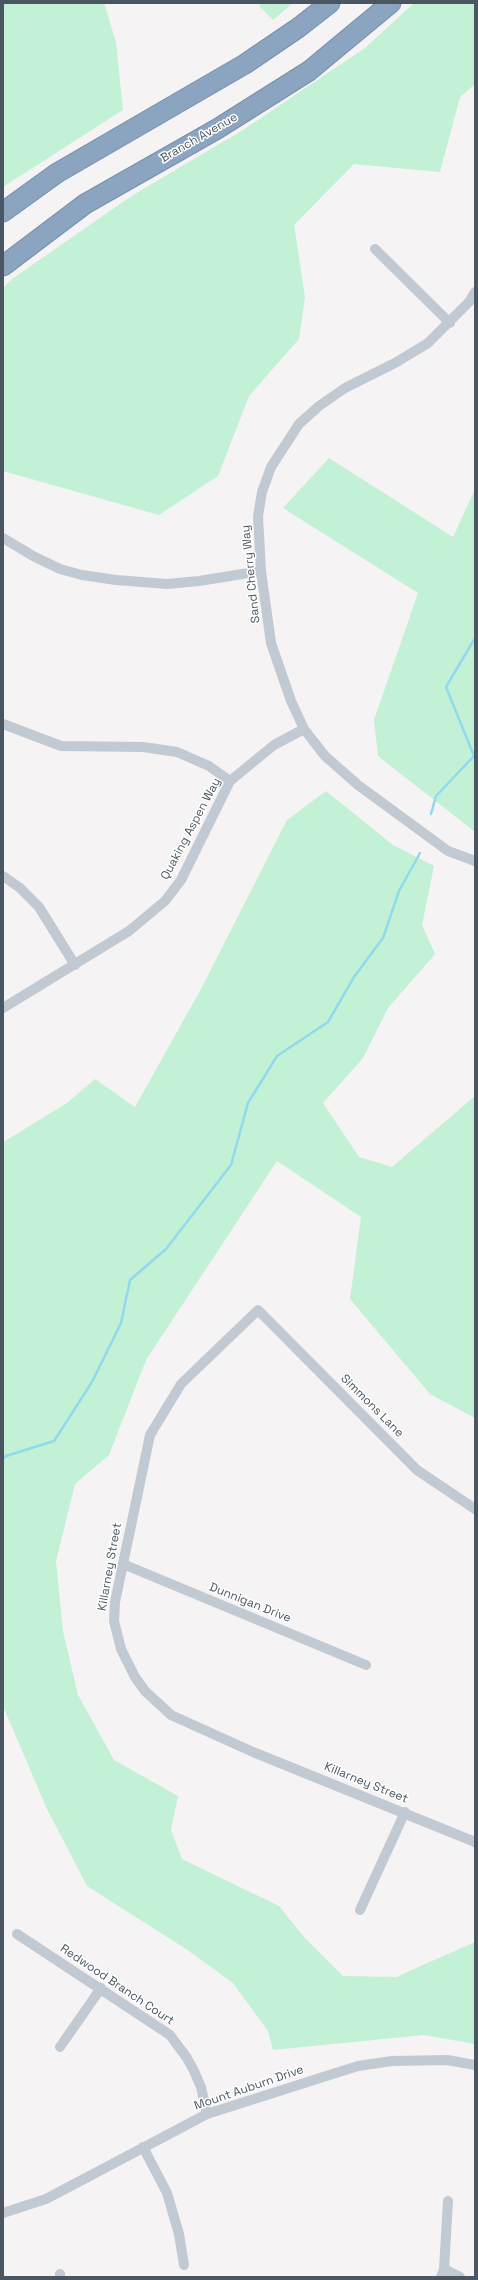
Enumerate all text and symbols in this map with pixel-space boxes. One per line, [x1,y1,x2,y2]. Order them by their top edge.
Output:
street label: Branch Avenue [158,110,240,166]
street label: Sand Cherry Way [239,524,263,624]
street label: Quaking Aspen Way [158,776,224,882]
street label: Simmons Lane [338,1372,406,1440]
street label: Killarney Street [95,1522,125,1612]
street label: Dunnigan Drive [207,1580,293,1626]
street label: Killarney Street [322,1760,410,1806]
street label: Redwood Branch Court [57,1942,177,2028]
street label: Mount Auburn Drive [192,2063,306,2113]

